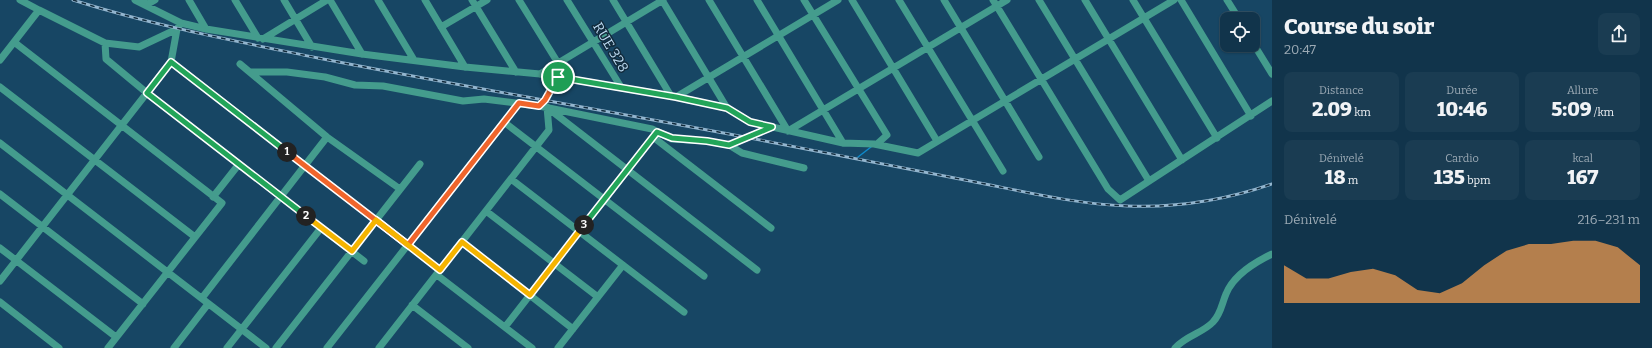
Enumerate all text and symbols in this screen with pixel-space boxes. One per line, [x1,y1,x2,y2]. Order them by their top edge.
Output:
map controls [1220,12,1260,52]
button: locate [1220,12,1260,52]
text: Course du soir [1284,13,1434,40]
button: share [1598,13,1640,55]
street label: RUE 328 [589,19,632,75]
text: 20:47 [1284,42,1316,57]
pin [541,60,575,94]
icon: arrive [547,66,569,88]
text: Distance [1319,84,1364,97]
text: Durée [1446,84,1478,97]
text: Allure [1567,84,1598,97]
text: 2.09 [1312,97,1352,121]
text: 10:46 [1437,97,1487,121]
text: 5:09 [1551,97,1592,121]
text: km [1352,106,1371,119]
text: /km [1592,106,1614,119]
pin: 1 [277,142,297,162]
text: 1 [285,145,289,158]
text: Dénivelé [1319,152,1364,165]
text: Cardio [1445,152,1479,165]
text: kcal [1572,152,1593,165]
text: 18 [1325,165,1345,189]
text: 135 [1433,165,1465,189]
text: 167 [1567,165,1598,189]
text: m [1345,174,1358,187]
text: bpm [1465,174,1491,187]
pin: 2 [296,206,316,226]
text: 2 [303,209,309,222]
text: Dénivelé [1284,212,1337,227]
text: 216–231 m [1577,212,1640,227]
pin: 3 [574,215,594,235]
text: 3 [581,218,587,231]

